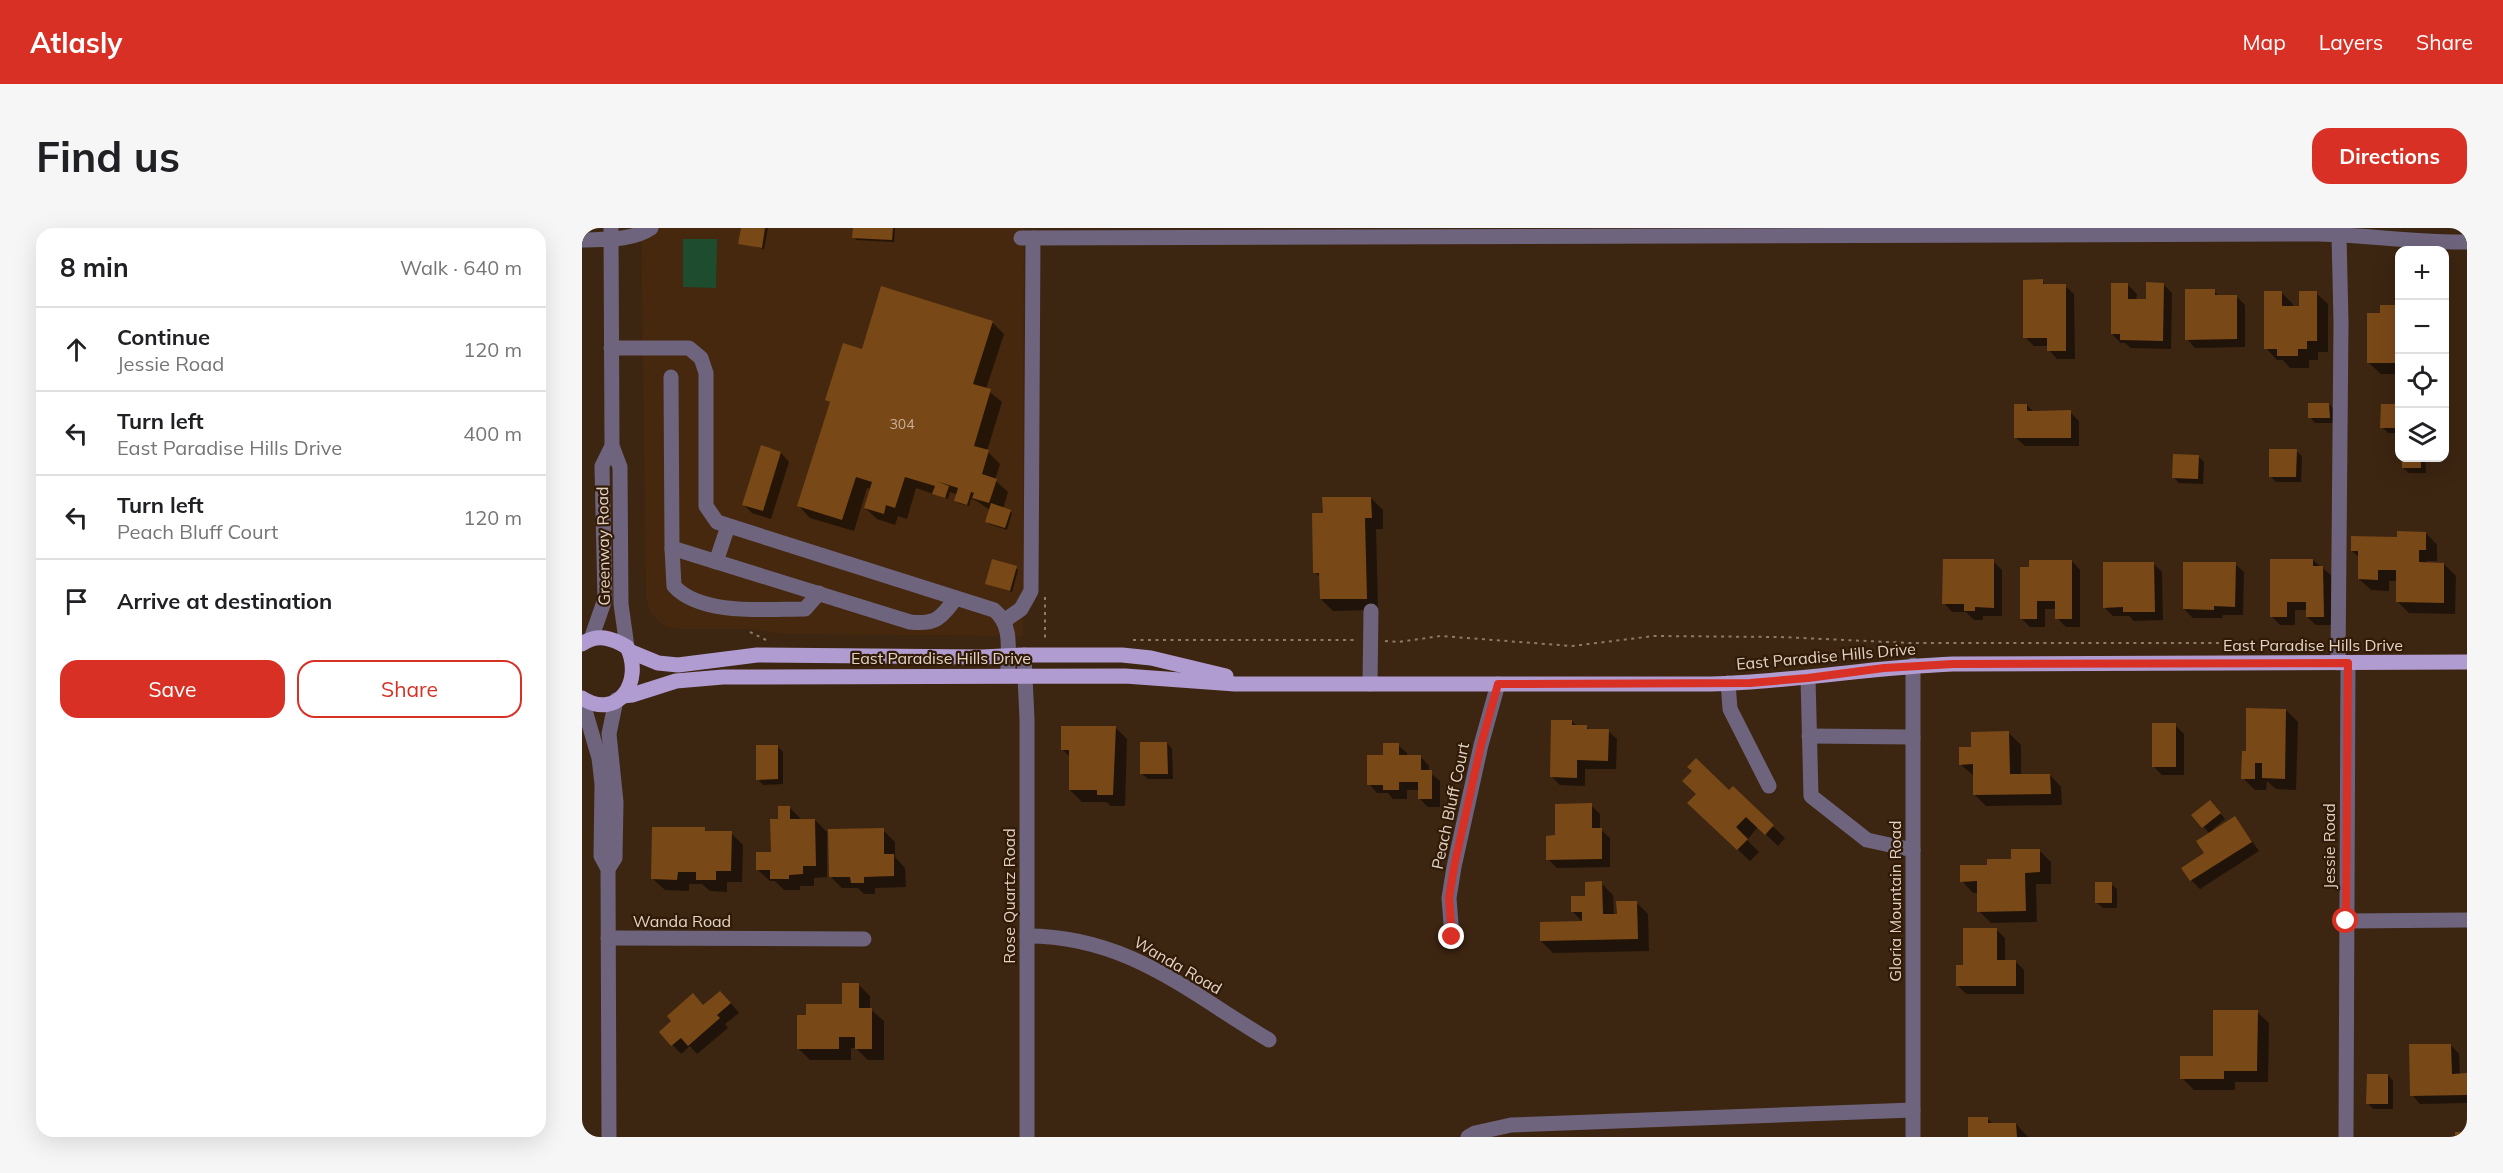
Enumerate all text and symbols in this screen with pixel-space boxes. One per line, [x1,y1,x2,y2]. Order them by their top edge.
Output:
text: Atlasly [30,25,122,60]
text: Map [2243,29,2286,55]
text: Layers [2319,29,2383,55]
text: Share [2416,29,2473,55]
button: Directions [2312,128,2467,184]
text: Find us [36,130,180,183]
map controls [2395,246,2449,462]
button: + [2395,246,2449,300]
text: 8 min [60,251,129,284]
text: Walk · 640 m [400,255,522,280]
button: − [2395,300,2449,354]
text: Continue [117,323,210,351]
icon: ahead [60,333,93,366]
text: 120 m [463,337,522,362]
text: Jessie Road [117,351,224,376]
button: locate [2395,354,2449,408]
text: Turn left [117,407,204,435]
button: layers [2395,408,2449,462]
house number: 304 [889,415,915,433]
icon: left [60,417,93,450]
text: 400 m [463,421,522,446]
text: East Paradise Hills Drive [117,435,342,460]
street label: Greenway Road [592,486,614,606]
text: Turn left [117,491,204,519]
icon: left [60,501,93,534]
text: 120 m [463,505,522,530]
text: Peach Bluff Court [117,519,278,544]
icon: arrive [60,585,93,618]
text: Arrive at destination [117,587,332,615]
street label: East Paradise Hills Drive [2223,635,2403,655]
street label: East Paradise Hills Drive [1735,638,1917,674]
street label: East Paradise Hills Drive [851,648,1031,668]
button: Save [60,660,285,718]
button: Share [297,660,522,718]
street label: Peach Bluff Court [1427,740,1473,871]
street label: Jessie Road [2319,803,2339,889]
street label: Gloria Mountain Road [1885,820,1905,982]
street label: Rose Quartz Road [999,828,1019,964]
route start [2332,907,2358,933]
street label: Wanda Road [633,911,731,931]
route end [1438,923,1464,949]
street label: Wanda Road [1130,932,1226,998]

